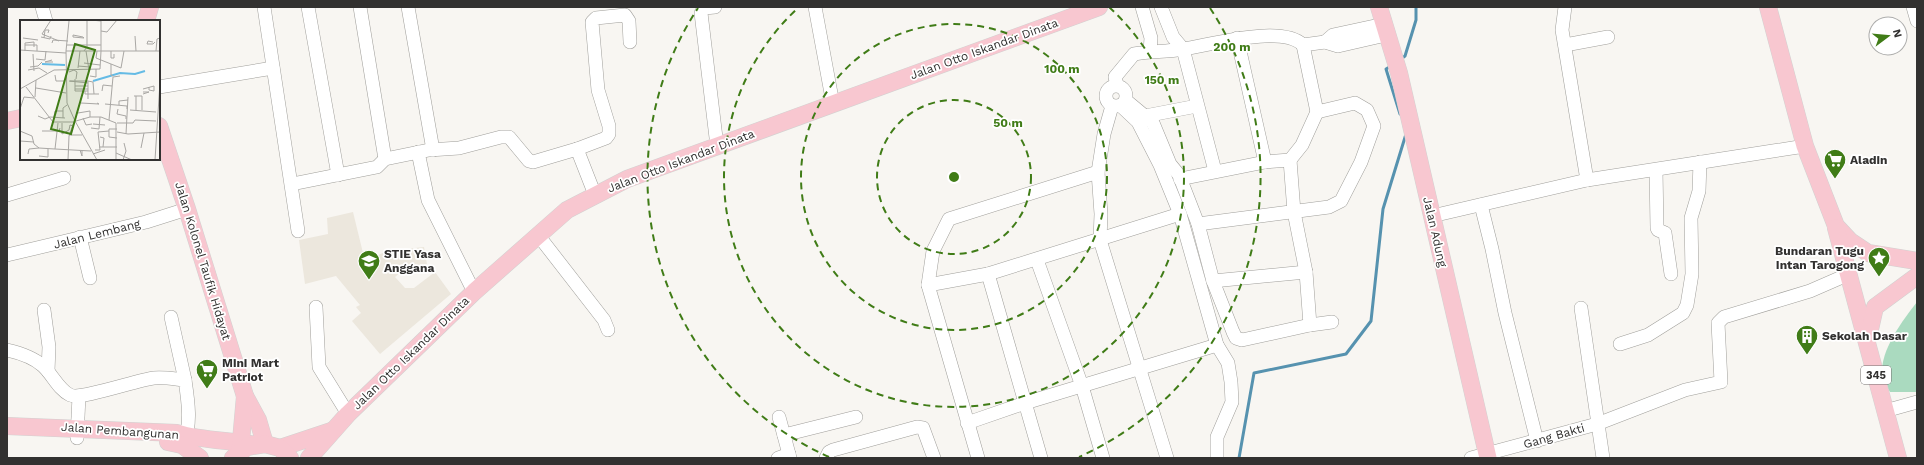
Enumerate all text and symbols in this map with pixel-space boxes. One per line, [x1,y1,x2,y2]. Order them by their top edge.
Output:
street label: Jalan Otto Iskandar Dinata [908,16,1060,82]
north arrow [1868,16,1908,56]
inset map [20,20,160,160]
text: N [1890,28,1905,39]
text: 200 m [1213,40,1251,54]
text: 100 m [1044,62,1080,76]
text: 150 m [1145,73,1179,87]
text: 50 m [993,116,1023,130]
street label: Jalan Otto Iskandar Dinata [606,126,757,196]
supermarket icon: Aladin [1822,147,1848,180]
place label: Aladin [1850,153,1888,167]
centre of rings [947,170,961,184]
street label: Jalan Kolonel Taufik Hidayat [172,180,234,342]
street label: Jalan Adung [1420,196,1450,269]
street label: Jalan Lembang [52,216,142,252]
place label: Bundaran Tugu Intan Tarogong [1775,244,1864,272]
place icon: Bundaran Tugu Intan Tarogong [1866,245,1892,278]
place label: STIE Yasa Anggana [384,247,441,275]
school or university icon: STIE Yasa Anggana [356,248,382,281]
street label: Jalan Otto Iskandar Dinata [350,294,472,412]
building icon: Sekolah Dasar [1794,323,1820,356]
place label: Sekolah Dasar [1822,329,1908,343]
place label: Mini Mart Patriot [222,356,280,384]
supermarket icon: Mini Mart Patriot [194,357,220,390]
road number: 345 [1861,366,1891,384]
street label: Jalan Pembangunan [61,420,179,442]
street label: Gang Bakti [1522,421,1586,451]

